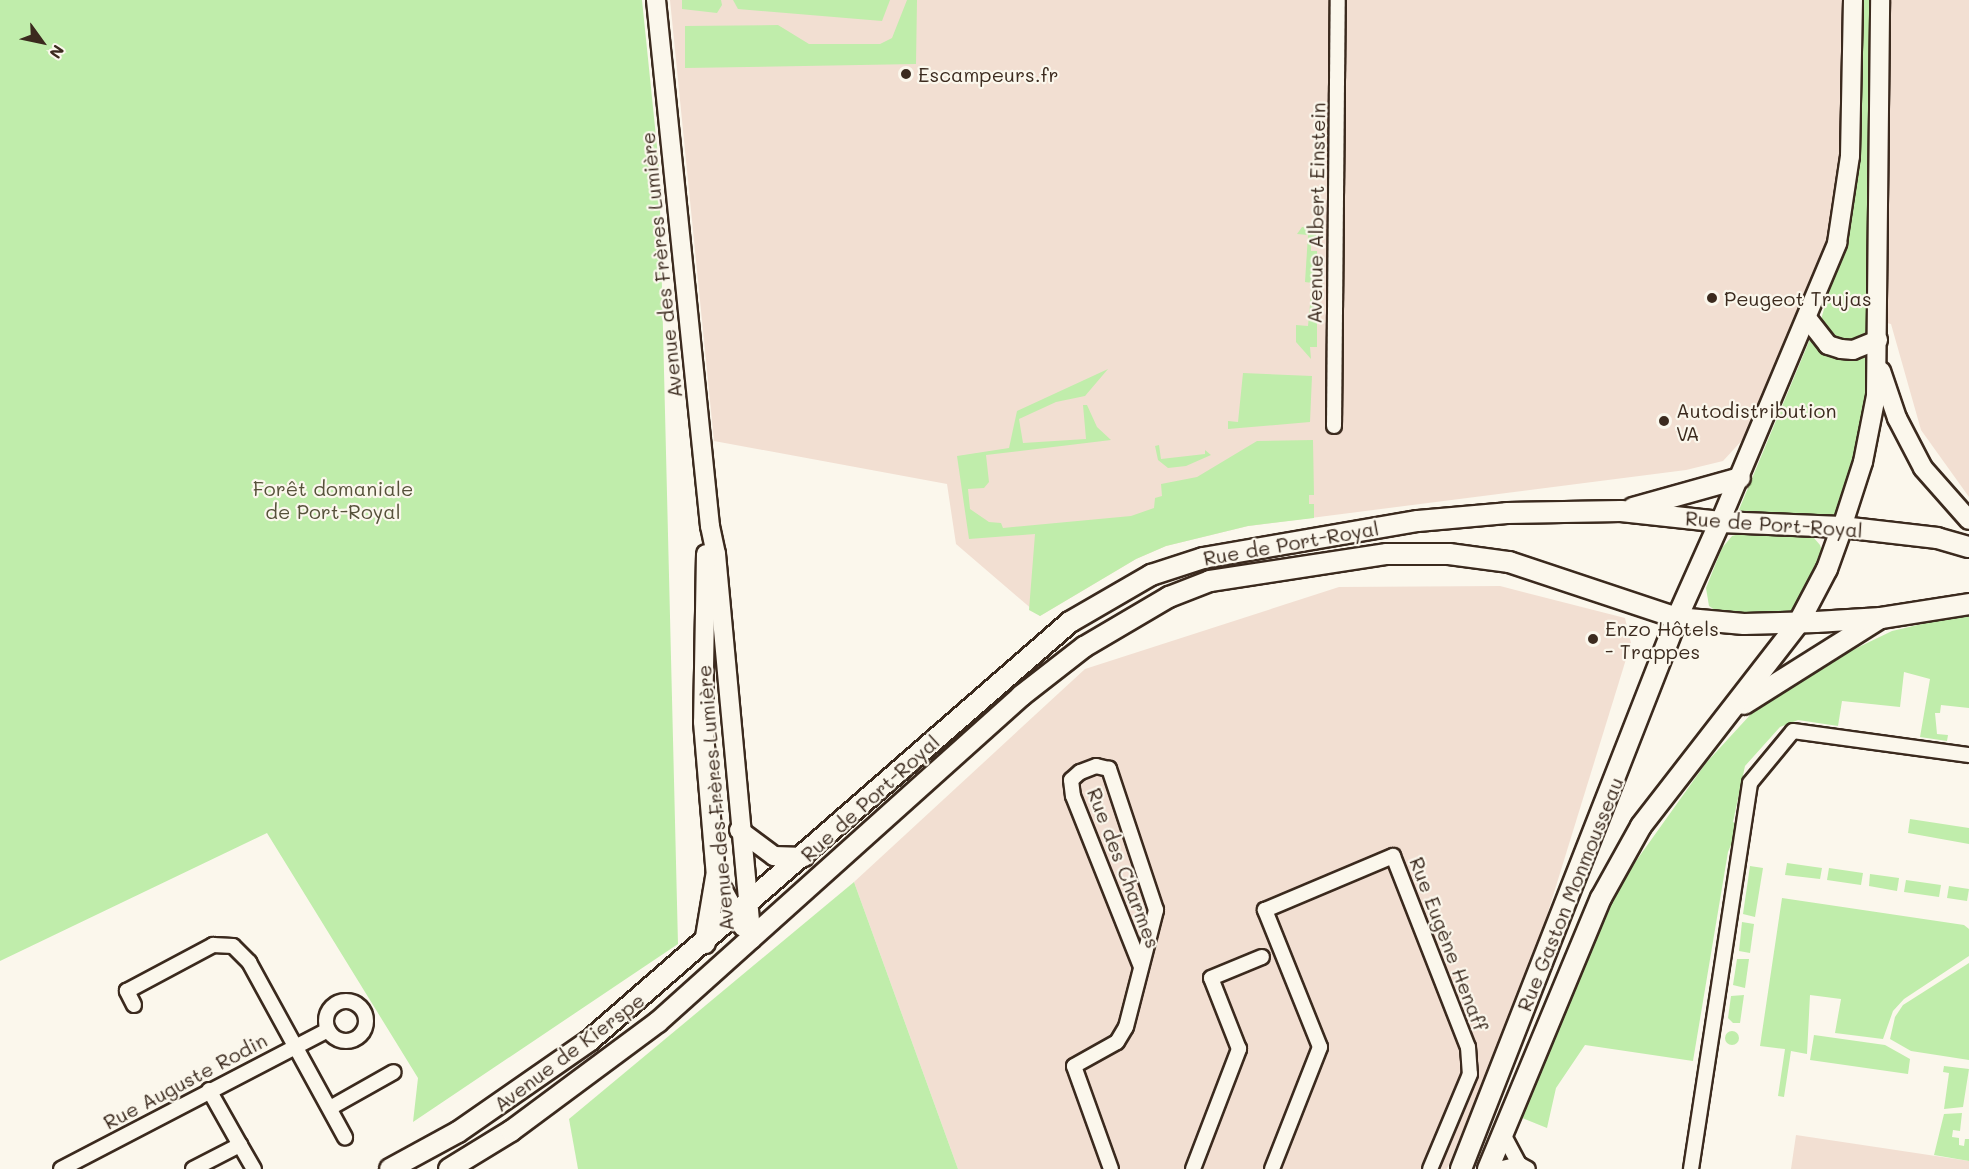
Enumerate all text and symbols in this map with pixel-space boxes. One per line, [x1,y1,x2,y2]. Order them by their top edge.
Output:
north arrow [12,12,72,72]
text: N [45,41,70,63]
place label: Escampeurs.fr [918,62,1058,86]
marker: Escampeurs.fr [899,67,913,81]
street label: Avenue Albert Einstein [1302,102,1330,324]
street label: Avenue des Frères Lumière [635,131,687,399]
place label: Peugeot Trujas [1724,286,1872,310]
marker: Peugeot Trujas [1705,291,1719,305]
place label: Autodistribution VA [1676,398,1836,445]
marker: Autodistribution VA [1657,414,1671,428]
park label: Forêt domaniale de Port-Royal [253,477,413,524]
street label: Rue de Port-Royal [1684,506,1864,542]
street label: Rue de Port-Royal [1201,516,1381,570]
place label: Enzo Hôtels - Trappes [1605,616,1719,663]
marker: Enzo Hôtels - Trappes [1586,632,1600,646]
street label: Avenue des Frères Lumière [691,664,739,932]
street label: Rue de Port-Royal [796,730,944,866]
street label: Rue Gaston Monmousseau [1512,773,1628,1015]
street label: Rue des Charmes [1082,784,1166,952]
street label: Rue Eugène Henaff [1405,854,1493,1034]
street label: Avenue de Kierspe [489,988,649,1116]
street label: Rue Auguste Rodin [99,1028,271,1134]

